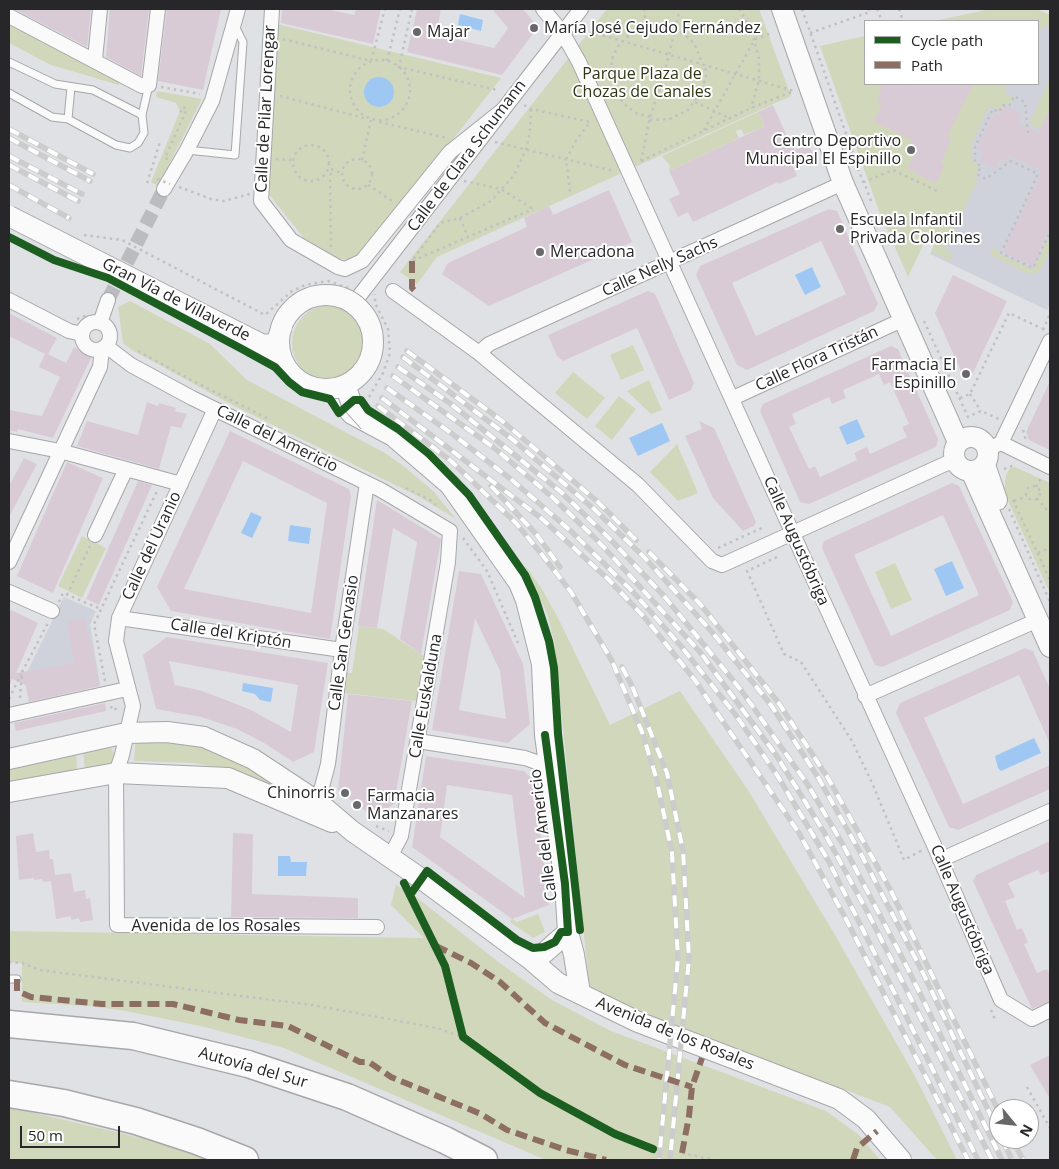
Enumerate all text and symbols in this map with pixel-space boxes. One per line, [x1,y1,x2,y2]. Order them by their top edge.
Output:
place label: María José Cejudo Fernández [544,18,761,38]
legend [864,20,1039,85]
place label: Majar [427,22,470,42]
marker: María José Cejudo Fernández [528,22,540,34]
street label: Calle de Pilar Lorengar [252,25,280,193]
marker: Majar [411,26,423,38]
text: Cycle path [911,30,983,50]
text: Path [911,55,943,75]
park label: Parque Plaza de Chozas de Canales [573,64,711,102]
street label: Calle de Clara Schumann [404,76,530,236]
place label: Centro Deportivo Municipal El Espinillo [745,131,901,169]
marker: Centro Deportivo Municipal El Espinillo [905,144,917,156]
place label: Escuela Infantil Privada Colorines [850,210,980,248]
marker: Escuela Infantil Privada Colorines [834,223,846,235]
street label: Calle Nelly Sachs [599,233,721,301]
place label: Mercadona [550,242,635,262]
marker: Mercadona [534,246,546,258]
street label: Gran Vía de Villaverde [99,254,253,346]
street label: Calle Flora Tristán [753,322,881,396]
place label: Farmacia El Espinillo [871,355,956,393]
marker: Farmacia El Espinillo [960,368,972,380]
street label: Calle del Americio [213,401,341,477]
street label: Calle Augustóbriga [759,473,833,609]
street label: Calle del Uranio [118,489,186,603]
street label: Calle San Gervasio [325,574,363,712]
street label: Calle del Kriptón [169,615,293,653]
street label: Calle Euskalduna [406,632,446,760]
street label: Calle del Americio [526,768,562,902]
place label: Chinorris [267,783,335,803]
place label: Farmacia Manzanares [367,786,458,824]
marker: Chinorris [339,787,351,799]
marker: Farmacia Manzanares [351,799,363,811]
street label: Calle Augustóbriga [926,842,998,978]
street label: Avenida de los Rosales [132,916,300,936]
street label: Avenida de los Rosales [593,993,757,1075]
street label: Autovía del Sur [196,1043,310,1093]
north arrow [989,1099,1039,1149]
scale bar [22,1116,122,1148]
text: N [1016,1121,1038,1140]
text: 50 m [28,1125,63,1145]

